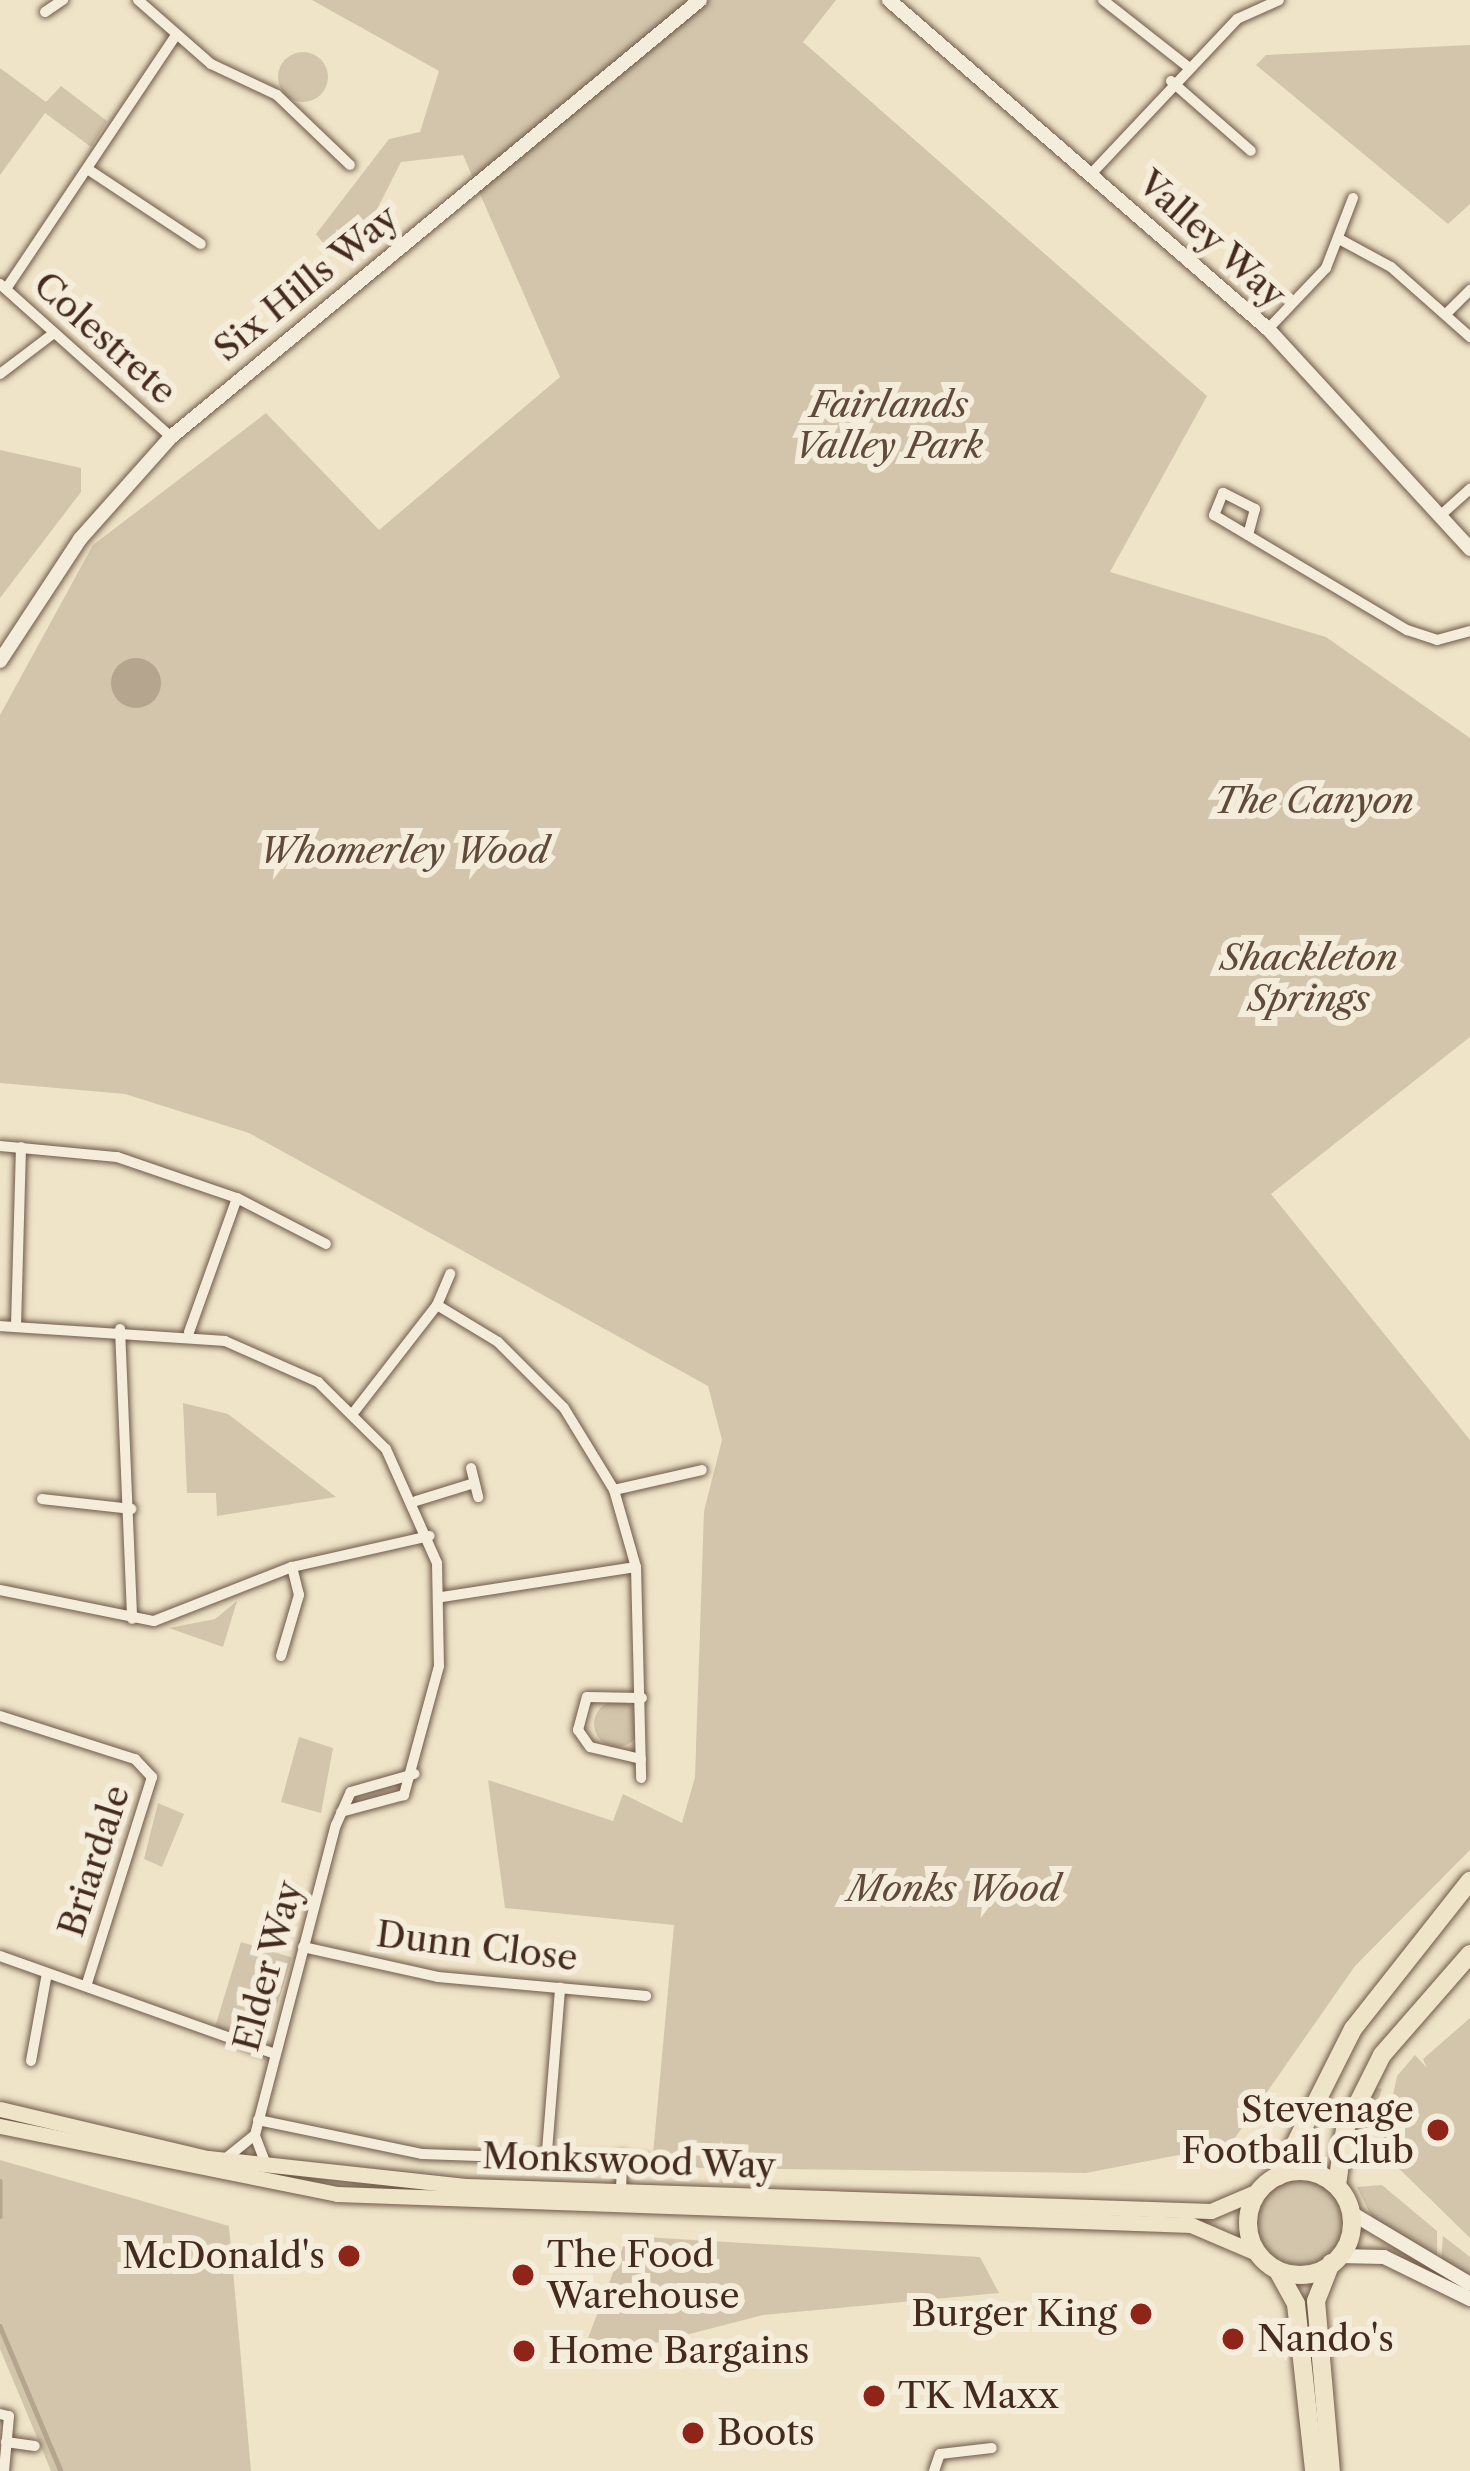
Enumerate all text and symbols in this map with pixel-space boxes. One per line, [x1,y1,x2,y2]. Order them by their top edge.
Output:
street label: Valley Way [1128,161,1296,317]
street label: Six Hills Way [205,195,407,371]
street label: Colestrete [25,263,185,413]
park label: Fairlands Valley Park [795,382,983,467]
park label: The Canyon [1214,779,1414,823]
park label: Whomerley Wood [259,829,549,873]
park label: Shackleton Springs [1220,935,1398,1020]
street label: Briardale [49,1780,139,1942]
park label: Monks Wood [847,1867,1061,1911]
street label: Elder Way [224,1875,312,2057]
street label: Dunn Close [374,1912,580,1980]
place label: Stevenage Football Club [1181,2087,1414,2172]
marker: Stevenage Football Club [1425,2117,1451,2143]
street label: Monkswood Way [481,2134,777,2188]
place label: The Food Warehouse [547,2232,740,2317]
place label: McDonald's [122,2234,325,2278]
marker: McDonald's [336,2243,362,2269]
marker: The Food Warehouse [510,2262,536,2288]
place label: Burger King [910,2292,1117,2336]
marker: Burger King [1128,2301,1154,2327]
place label: Nando's [1257,2317,1394,2361]
marker: Nando's [1220,2326,1246,2352]
place label: Home Bargains [548,2329,809,2373]
marker: Home Bargains [511,2338,537,2364]
place label: TK Maxx [898,2374,1060,2418]
marker: TK Maxx [861,2383,887,2409]
place label: Boots [717,2411,815,2455]
marker: Boots [680,2420,706,2446]

